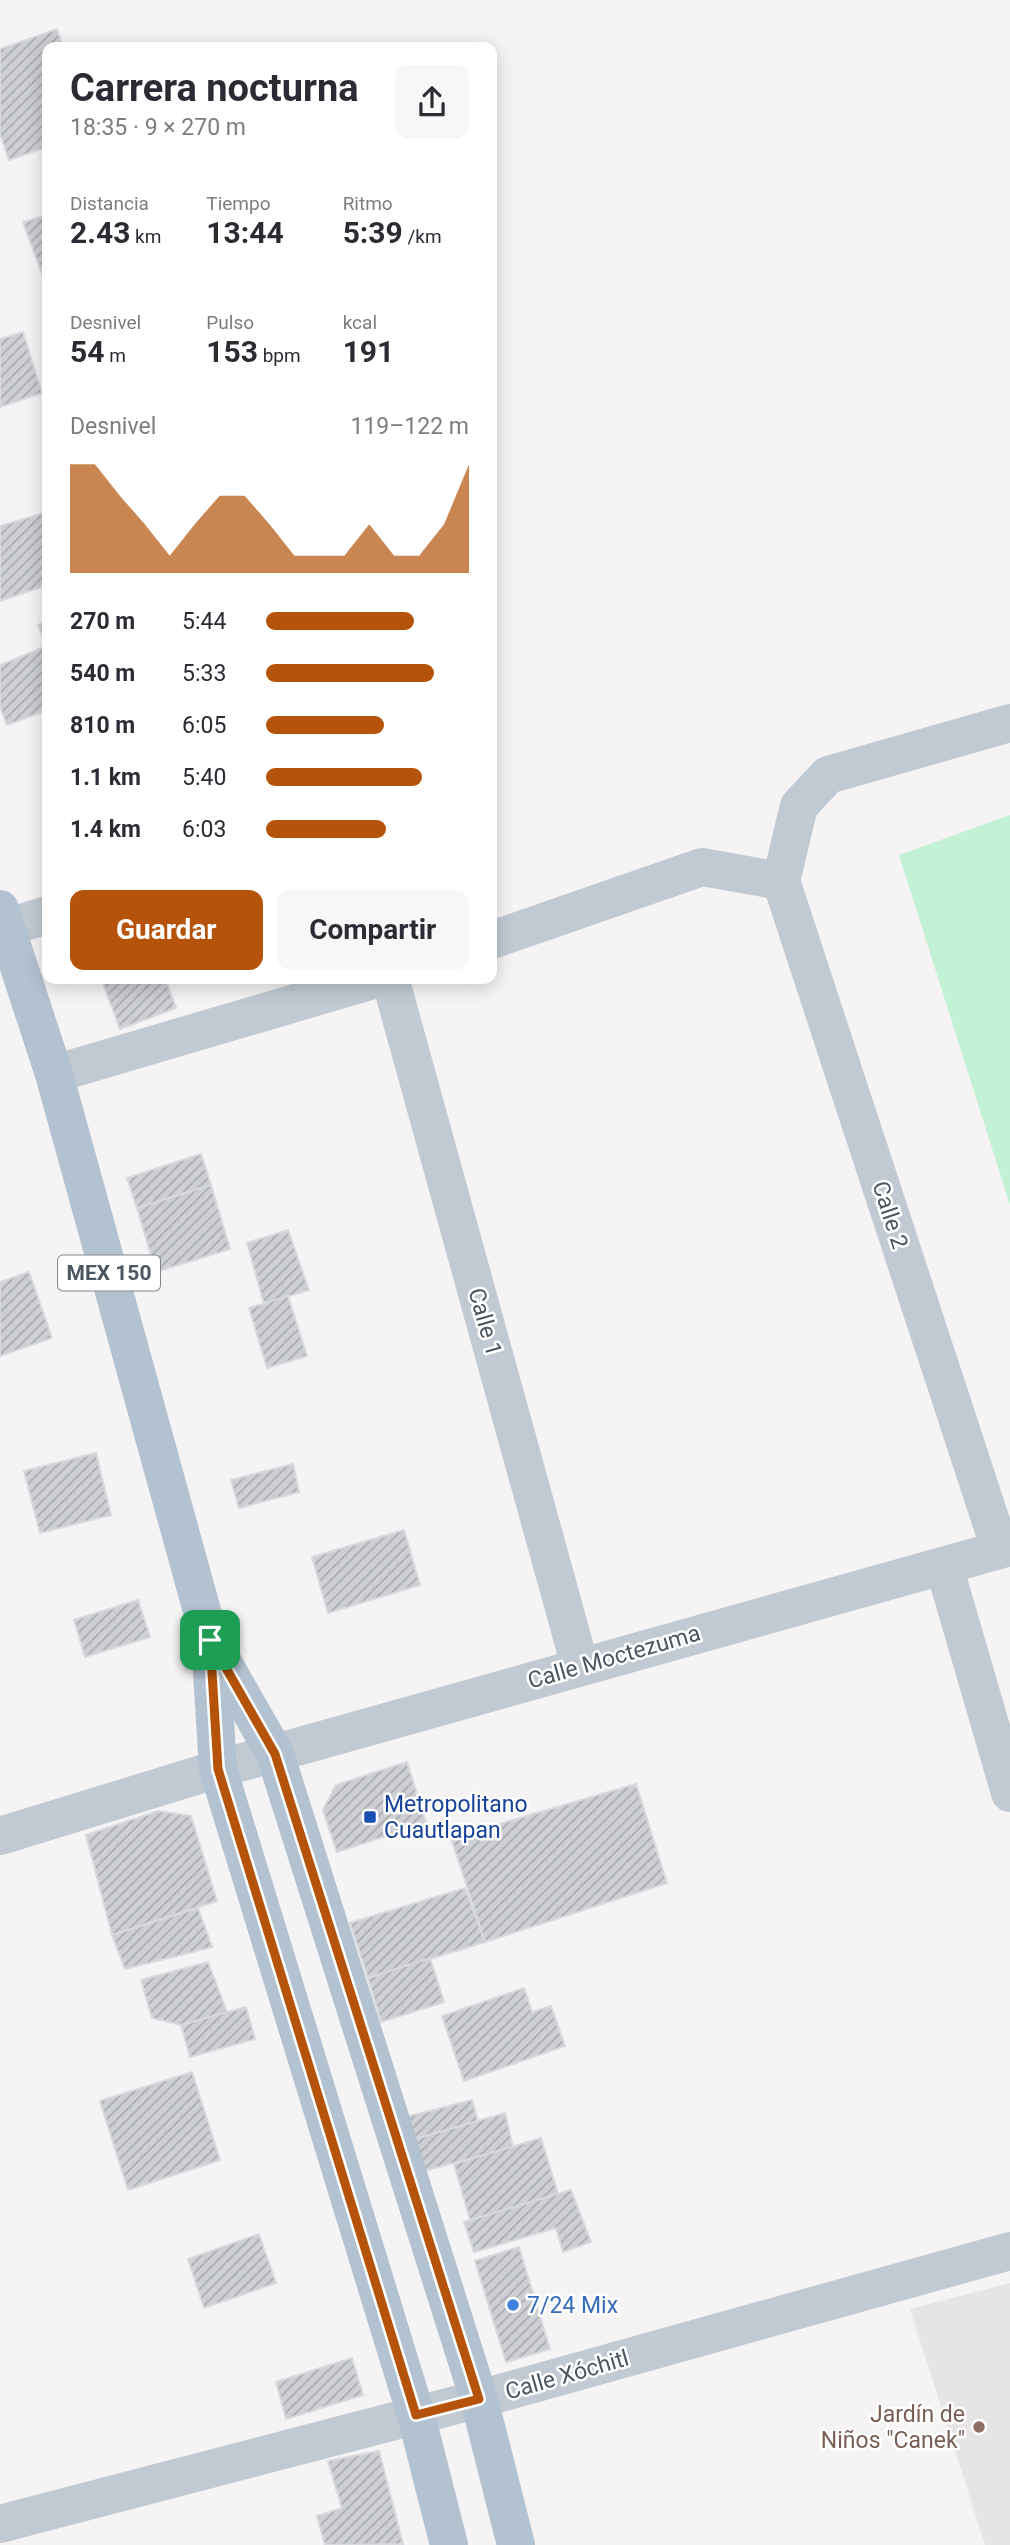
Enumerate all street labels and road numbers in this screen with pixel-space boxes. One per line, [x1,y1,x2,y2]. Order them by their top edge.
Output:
street label: Calle 2 [866,1178,914,1252]
road number: MEX 150 [58,1256,160,1290]
street label: Calle 1 [462,1285,508,1359]
street label: Calle Moctezuma [525,1619,703,1695]
street label: Calle Xóchitl [502,2344,632,2406]

